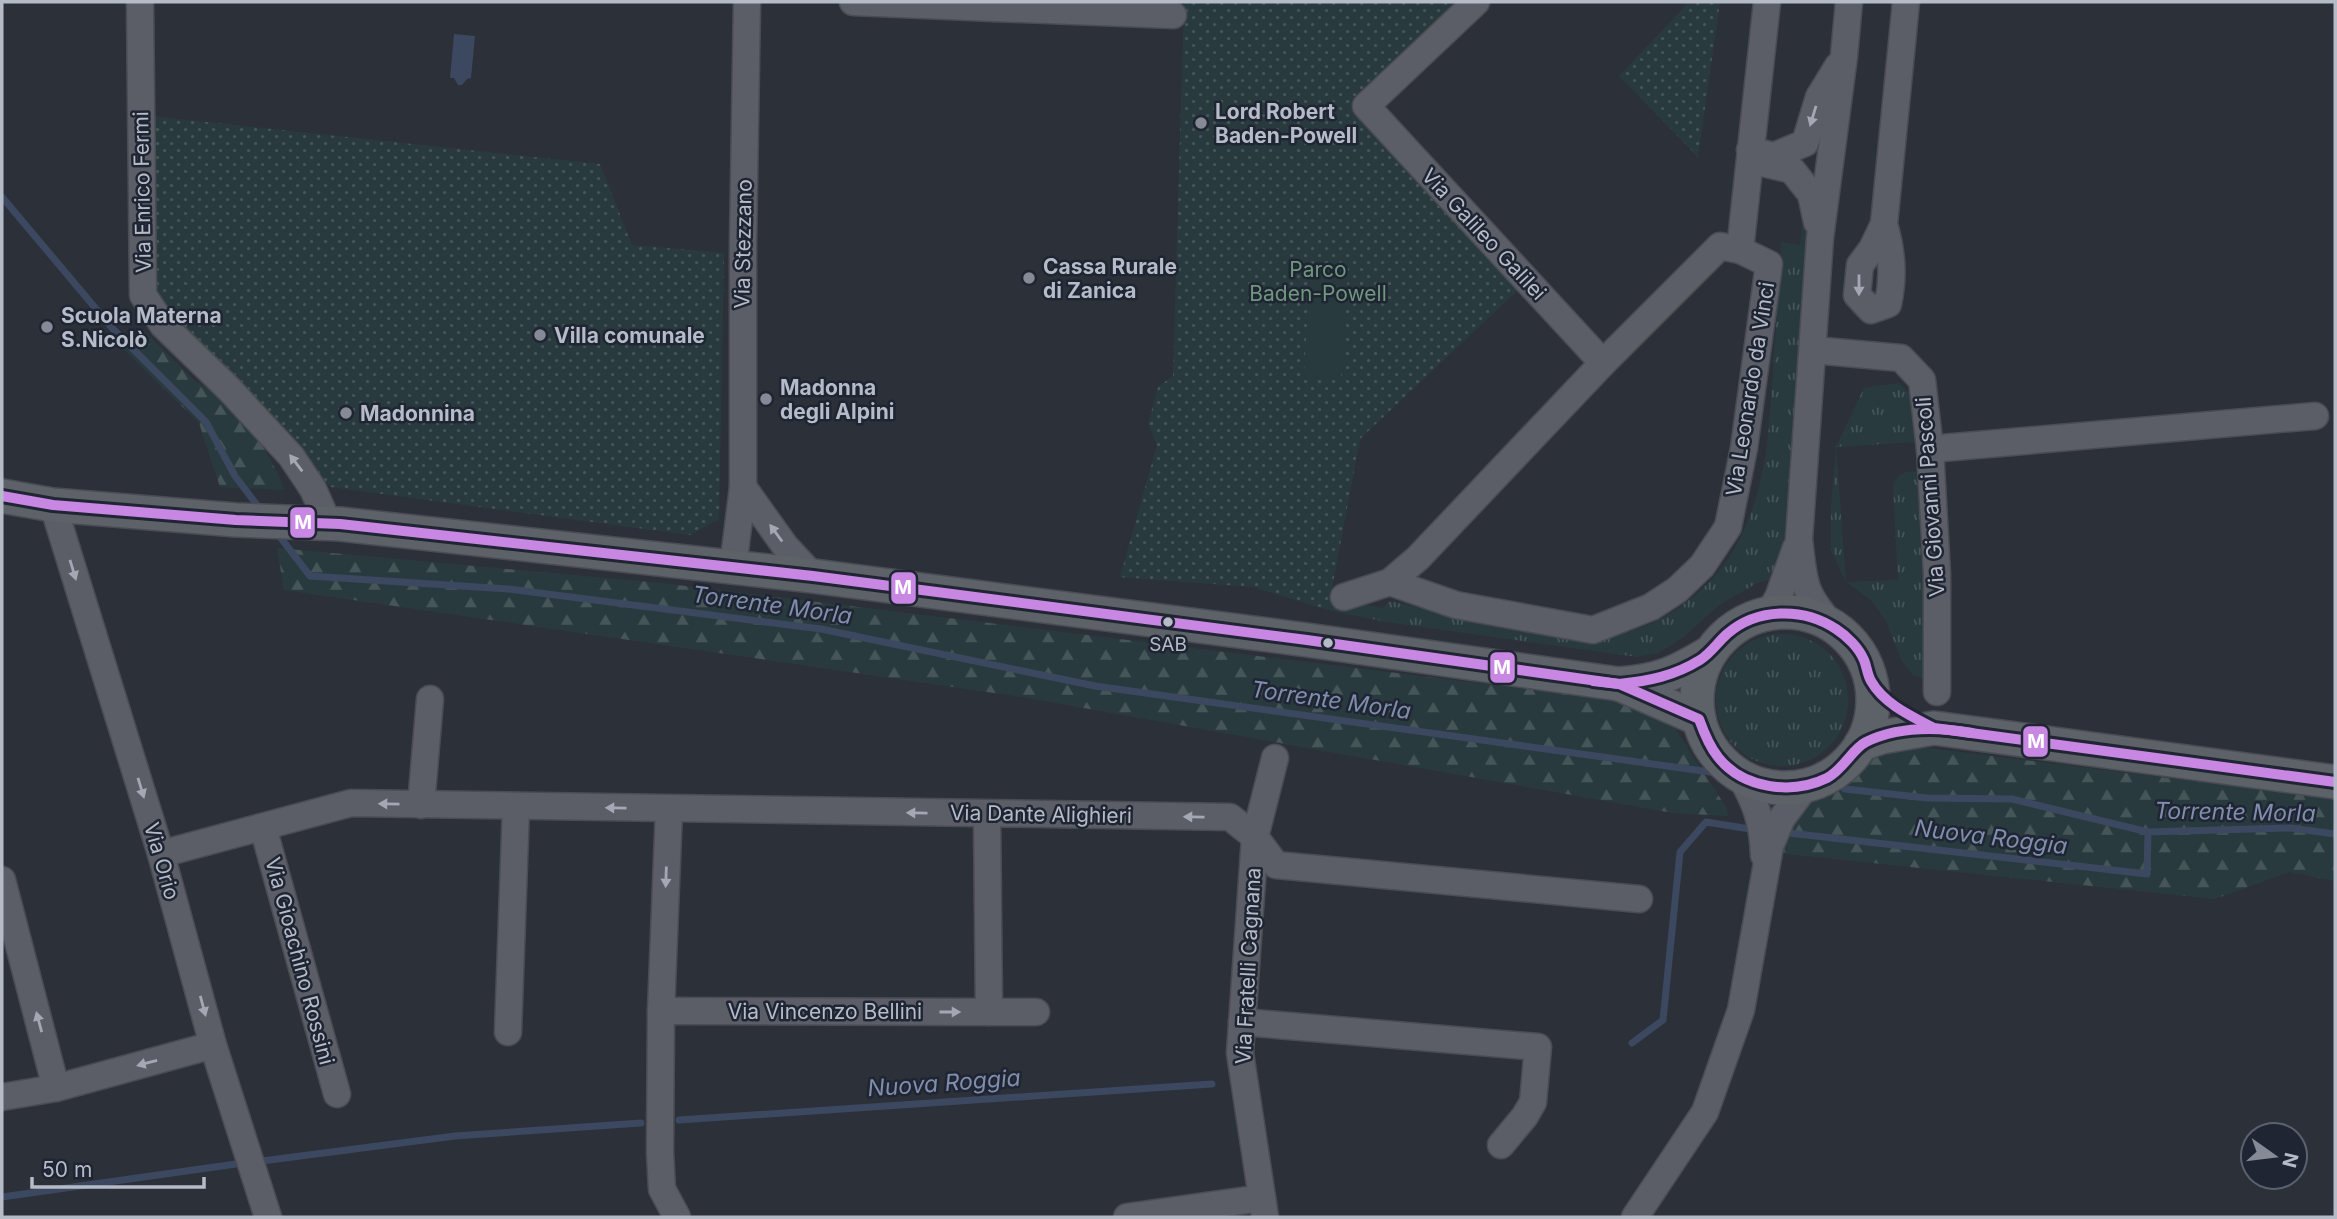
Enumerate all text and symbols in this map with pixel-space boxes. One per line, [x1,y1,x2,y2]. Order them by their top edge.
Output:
place label: Lord Robert Baden-Powell [1215,99,1357,148]
one-way arrow [1808,106,1818,127]
street label: Via Enrico Fermi [128,111,156,273]
marker: Lord Robert Baden-Powell [1193,115,1209,131]
street label: Via Galileo Galilei [1417,163,1551,305]
street label: Via Stezzano [729,179,757,309]
place label: Cassa Rurale di Zanica [1043,254,1177,303]
park label: Parco Baden-Powell [1249,257,1387,306]
marker: Cassa Rurale di Zanica [1021,270,1037,286]
one-way arrow [1853,274,1865,296]
street label: Via Leonardo da Vinci [1721,280,1779,498]
place label: Scuola Materna S.Nicolò [61,303,222,352]
marker: Scuola Materna S.Nicolò [39,319,55,335]
place label: Villa comunale [554,323,705,348]
marker: Villa comunale [532,327,548,343]
place label: Madonna degli Alpini [780,375,894,424]
marker: Madonna degli Alpini [758,391,774,407]
street label: Via Giovanni Pascoli [1911,396,1949,598]
place label: Madonnina [360,401,475,426]
marker: Madonnina [338,405,354,421]
one-way arrow [289,455,304,473]
line badge: M [289,506,316,539]
text: M [294,511,312,534]
one-way arrow [769,524,783,542]
one-way arrow [68,560,79,581]
line badge: M [890,571,917,605]
text: M [894,576,912,599]
water label: Torrente Morla [690,580,854,630]
marker: SAB [1161,615,1175,629]
place label: SAB [1149,633,1187,656]
unlabelled marker [1321,636,1335,650]
line badge: M [1489,651,1516,684]
text: M [1493,656,1511,679]
water label: Torrente Morla [1249,675,1413,725]
line badge: M [2022,725,2049,758]
text: M [2027,730,2045,753]
one-way arrow [136,777,146,798]
water label: Torrente Morla [2154,797,2316,827]
one-way arrow [378,798,400,810]
street label: Via Dante Alighieri [950,800,1132,828]
one-way arrow [605,802,627,814]
one-way arrow [906,807,928,819]
one-way arrow [1183,811,1205,822]
water label: Nuova Roggia [1913,814,2069,860]
street label: Via Orio [139,819,185,903]
street label: Via Gioachino Rossini [260,855,340,1067]
one-way arrow [661,867,672,889]
street label: Via Fratelli Cagnana [1230,867,1266,1065]
one-way arrow [198,996,208,1017]
street label: Via Vincenzo Bellini [728,999,922,1024]
one-way arrow [939,1006,961,1018]
one-way arrow [33,1011,44,1033]
one-way arrow [136,1058,158,1069]
water label: Nuova Roggia [866,1064,1022,1102]
north arrow [2239,1121,2309,1191]
scale bar [32,1146,203,1190]
text: N [2277,1150,2303,1170]
text: 50 m [42,1157,92,1182]

